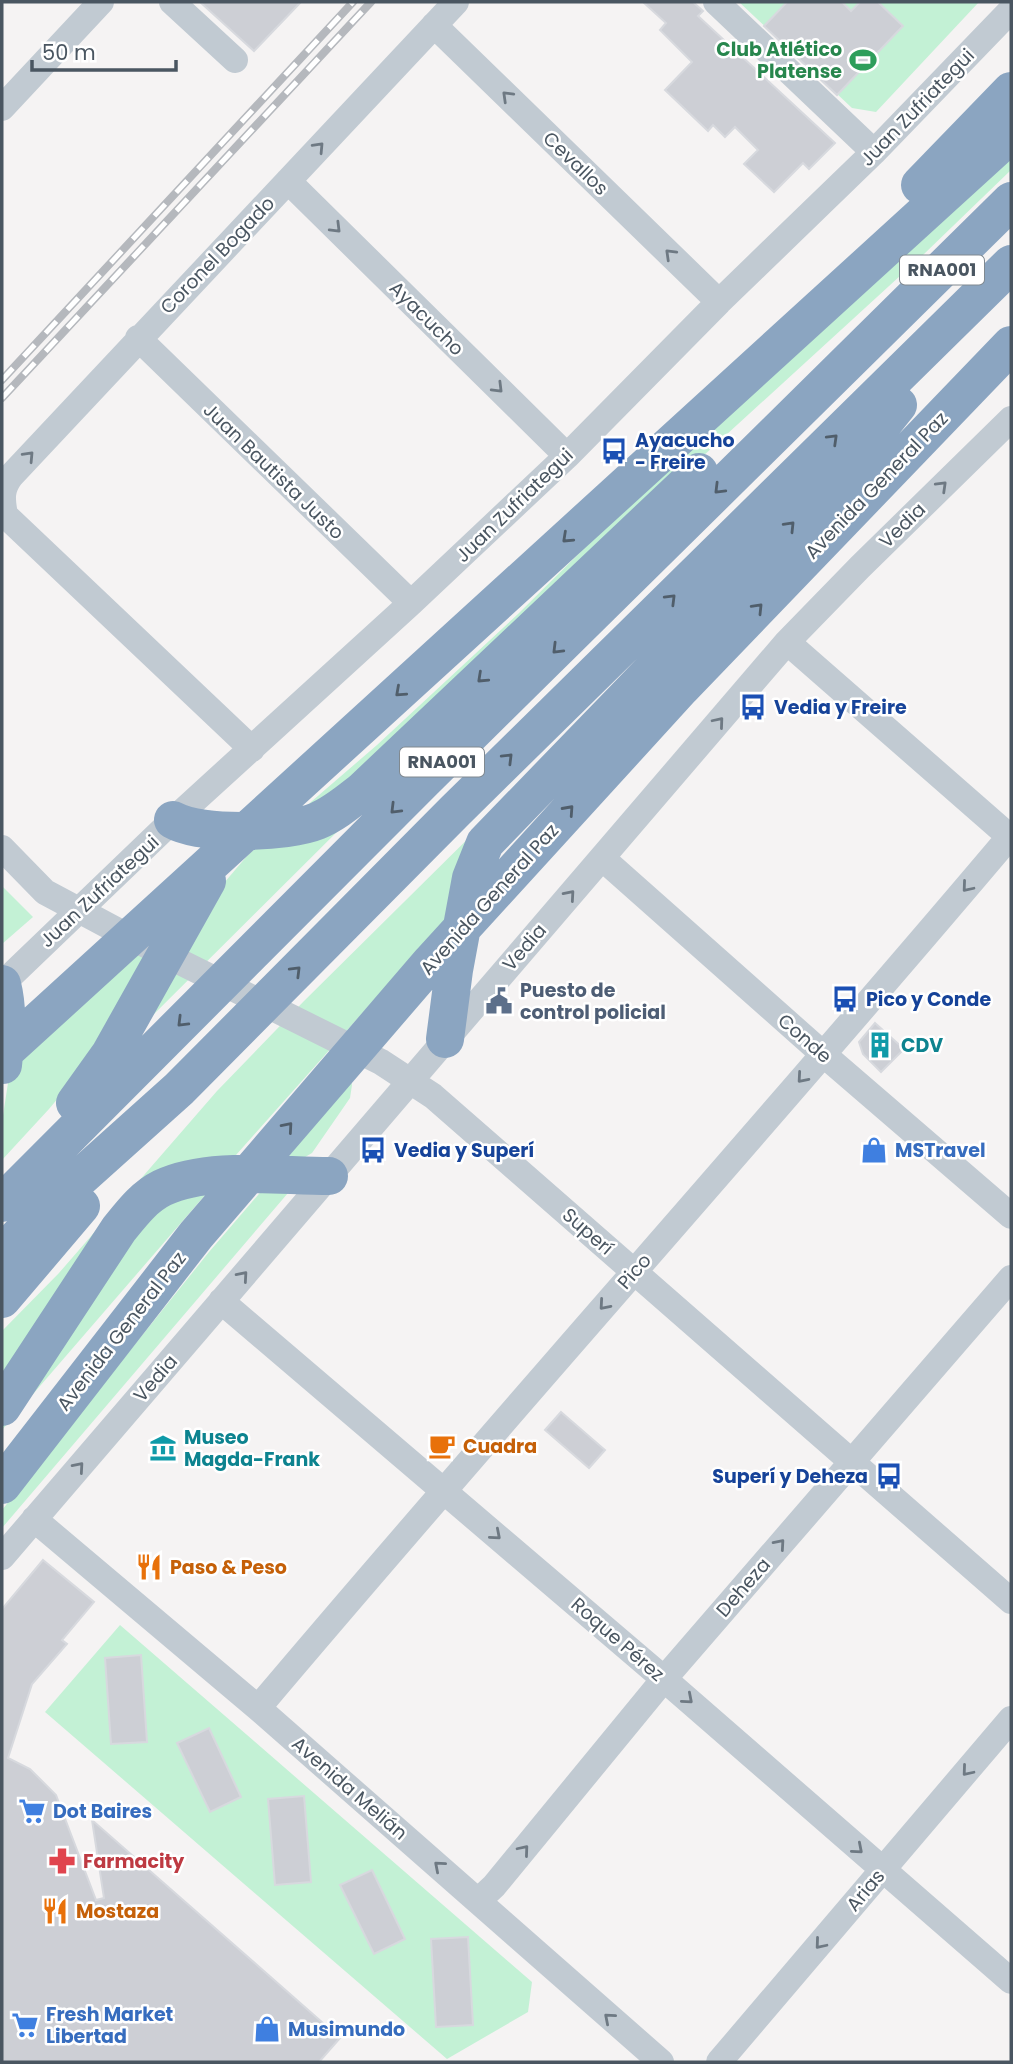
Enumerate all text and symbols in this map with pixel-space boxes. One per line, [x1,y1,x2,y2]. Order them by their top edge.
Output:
scale bar [32,28,175,72]
place label: Club Atlético Platense [716,36,842,85]
text: 50 m [42,38,96,67]
street label: Juan Zufriategui [854,43,981,172]
sports icon: Club Atlético Platense [848,45,878,75]
one-way arrow [502,91,515,104]
street label: Cevallos [537,125,614,201]
one-way arrow [310,142,323,155]
street label: Coronel Bogado [154,190,281,320]
one-way arrow [328,220,341,233]
one-way arrow [665,250,678,263]
road number: RNA001 [900,256,984,284]
street label: Ayacucho [383,275,470,362]
one-way arrow [490,380,503,393]
street label: Juan Bautista Justo [197,397,350,546]
street label: Avenida General Paz [799,406,954,565]
place label: Ayacucho - Freire [635,427,735,476]
one-way arrow [825,435,838,448]
bus stop icon: Ayacucho - Freire [599,436,629,466]
street label: Juan Zufriategui [450,442,579,569]
one-way arrow [21,451,33,464]
one-way arrow [715,481,727,493]
one-way arrow [934,482,947,495]
street label: Vedia [873,497,932,554]
one-way arrow [782,521,795,534]
one-way arrow [562,529,575,542]
one-way arrow [662,594,675,607]
one-way arrow [749,603,762,616]
one-way arrow [552,640,565,653]
one-way arrow [477,669,490,682]
one-way arrow [395,683,408,696]
bus stop icon: Vedia y Freire [738,692,768,722]
place label: Vedia y Freire [774,694,907,721]
one-way arrow [710,717,723,730]
road number: RNA001 [400,748,484,776]
one-way arrow [500,754,513,767]
one-way arrow [390,800,403,813]
one-way arrow [561,805,574,818]
street label: Avenida General Paz [414,818,565,981]
street label: Juan Zufriategui [34,829,165,954]
one-way arrow [963,879,975,892]
one-way arrow [562,890,574,903]
street label: Vedia [496,918,553,977]
one-way arrow [287,967,300,980]
place label: Puesto de control policial [520,977,666,1026]
bus stop icon: Pico y Conde [830,984,860,1014]
public building icon: Puesto de control policial [484,986,514,1016]
place label: Pico y Conde [866,986,991,1013]
street label: Conde [772,1007,838,1069]
one-way arrow [178,1013,191,1026]
building icon: CDV [865,1030,895,1060]
place label: CDV [901,1032,943,1059]
one-way arrow [798,1070,810,1083]
one-way arrow [280,1122,292,1135]
bus stop icon: Vedia y Superí [358,1135,388,1165]
shop icon: MSTravel [859,1135,889,1165]
place label: Vedia y Superí [394,1137,534,1164]
place label: MSTravel [895,1137,986,1164]
street label: Superí [556,1202,619,1261]
street label: Avenida General Paz [51,1246,192,1417]
street label: Pico [611,1248,657,1295]
one-way arrow [235,1271,247,1284]
one-way arrow [600,1296,612,1309]
street label: Vedia [127,1349,184,1408]
place label: Museo Magda-Frank [184,1424,320,1473]
cafe icon: Cuadra [427,1431,457,1461]
museum icon: Museo Magda-Frank [148,1433,178,1463]
place label: Cuadra [463,1433,537,1460]
bus stop icon: Superí y Deheza [874,1461,904,1491]
one-way arrow [71,1462,83,1475]
place label: Superí y Deheza [712,1463,868,1490]
one-way arrow [488,1527,501,1539]
one-way arrow [772,1539,784,1552]
restaurant icon: Paso & Peso [134,1552,164,1582]
street label: Deheza [710,1552,777,1623]
place label: Paso & Peso [170,1554,287,1581]
street label: Roque Pérez [565,1591,670,1688]
one-way arrow [679,1691,692,1703]
street label: Avenida Melián [286,1731,413,1846]
one-way arrow [963,1763,975,1776]
supermarket icon: Dot Baires [17,1796,47,1826]
place label: Dot Baires [53,1798,152,1825]
one-way arrow [850,1841,863,1853]
one-way arrow [515,1845,528,1857]
pharmacy icon: Farmacity [47,1846,77,1876]
place label: Farmacity [83,1848,185,1875]
one-way arrow [435,1862,448,1875]
street label: Arias [840,1864,891,1917]
restaurant icon: Mostaza [40,1896,70,1926]
place label: Mostaza [76,1898,159,1925]
one-way arrow [815,1937,828,1949]
place label: Fresh Market Libertad [46,2001,174,2050]
supermarket icon: Fresh Market Libertad [10,2010,40,2040]
shop icon: Musimundo [252,2014,282,2044]
one-way arrow [605,2014,618,2026]
place label: Musimundo [288,2016,405,2043]

